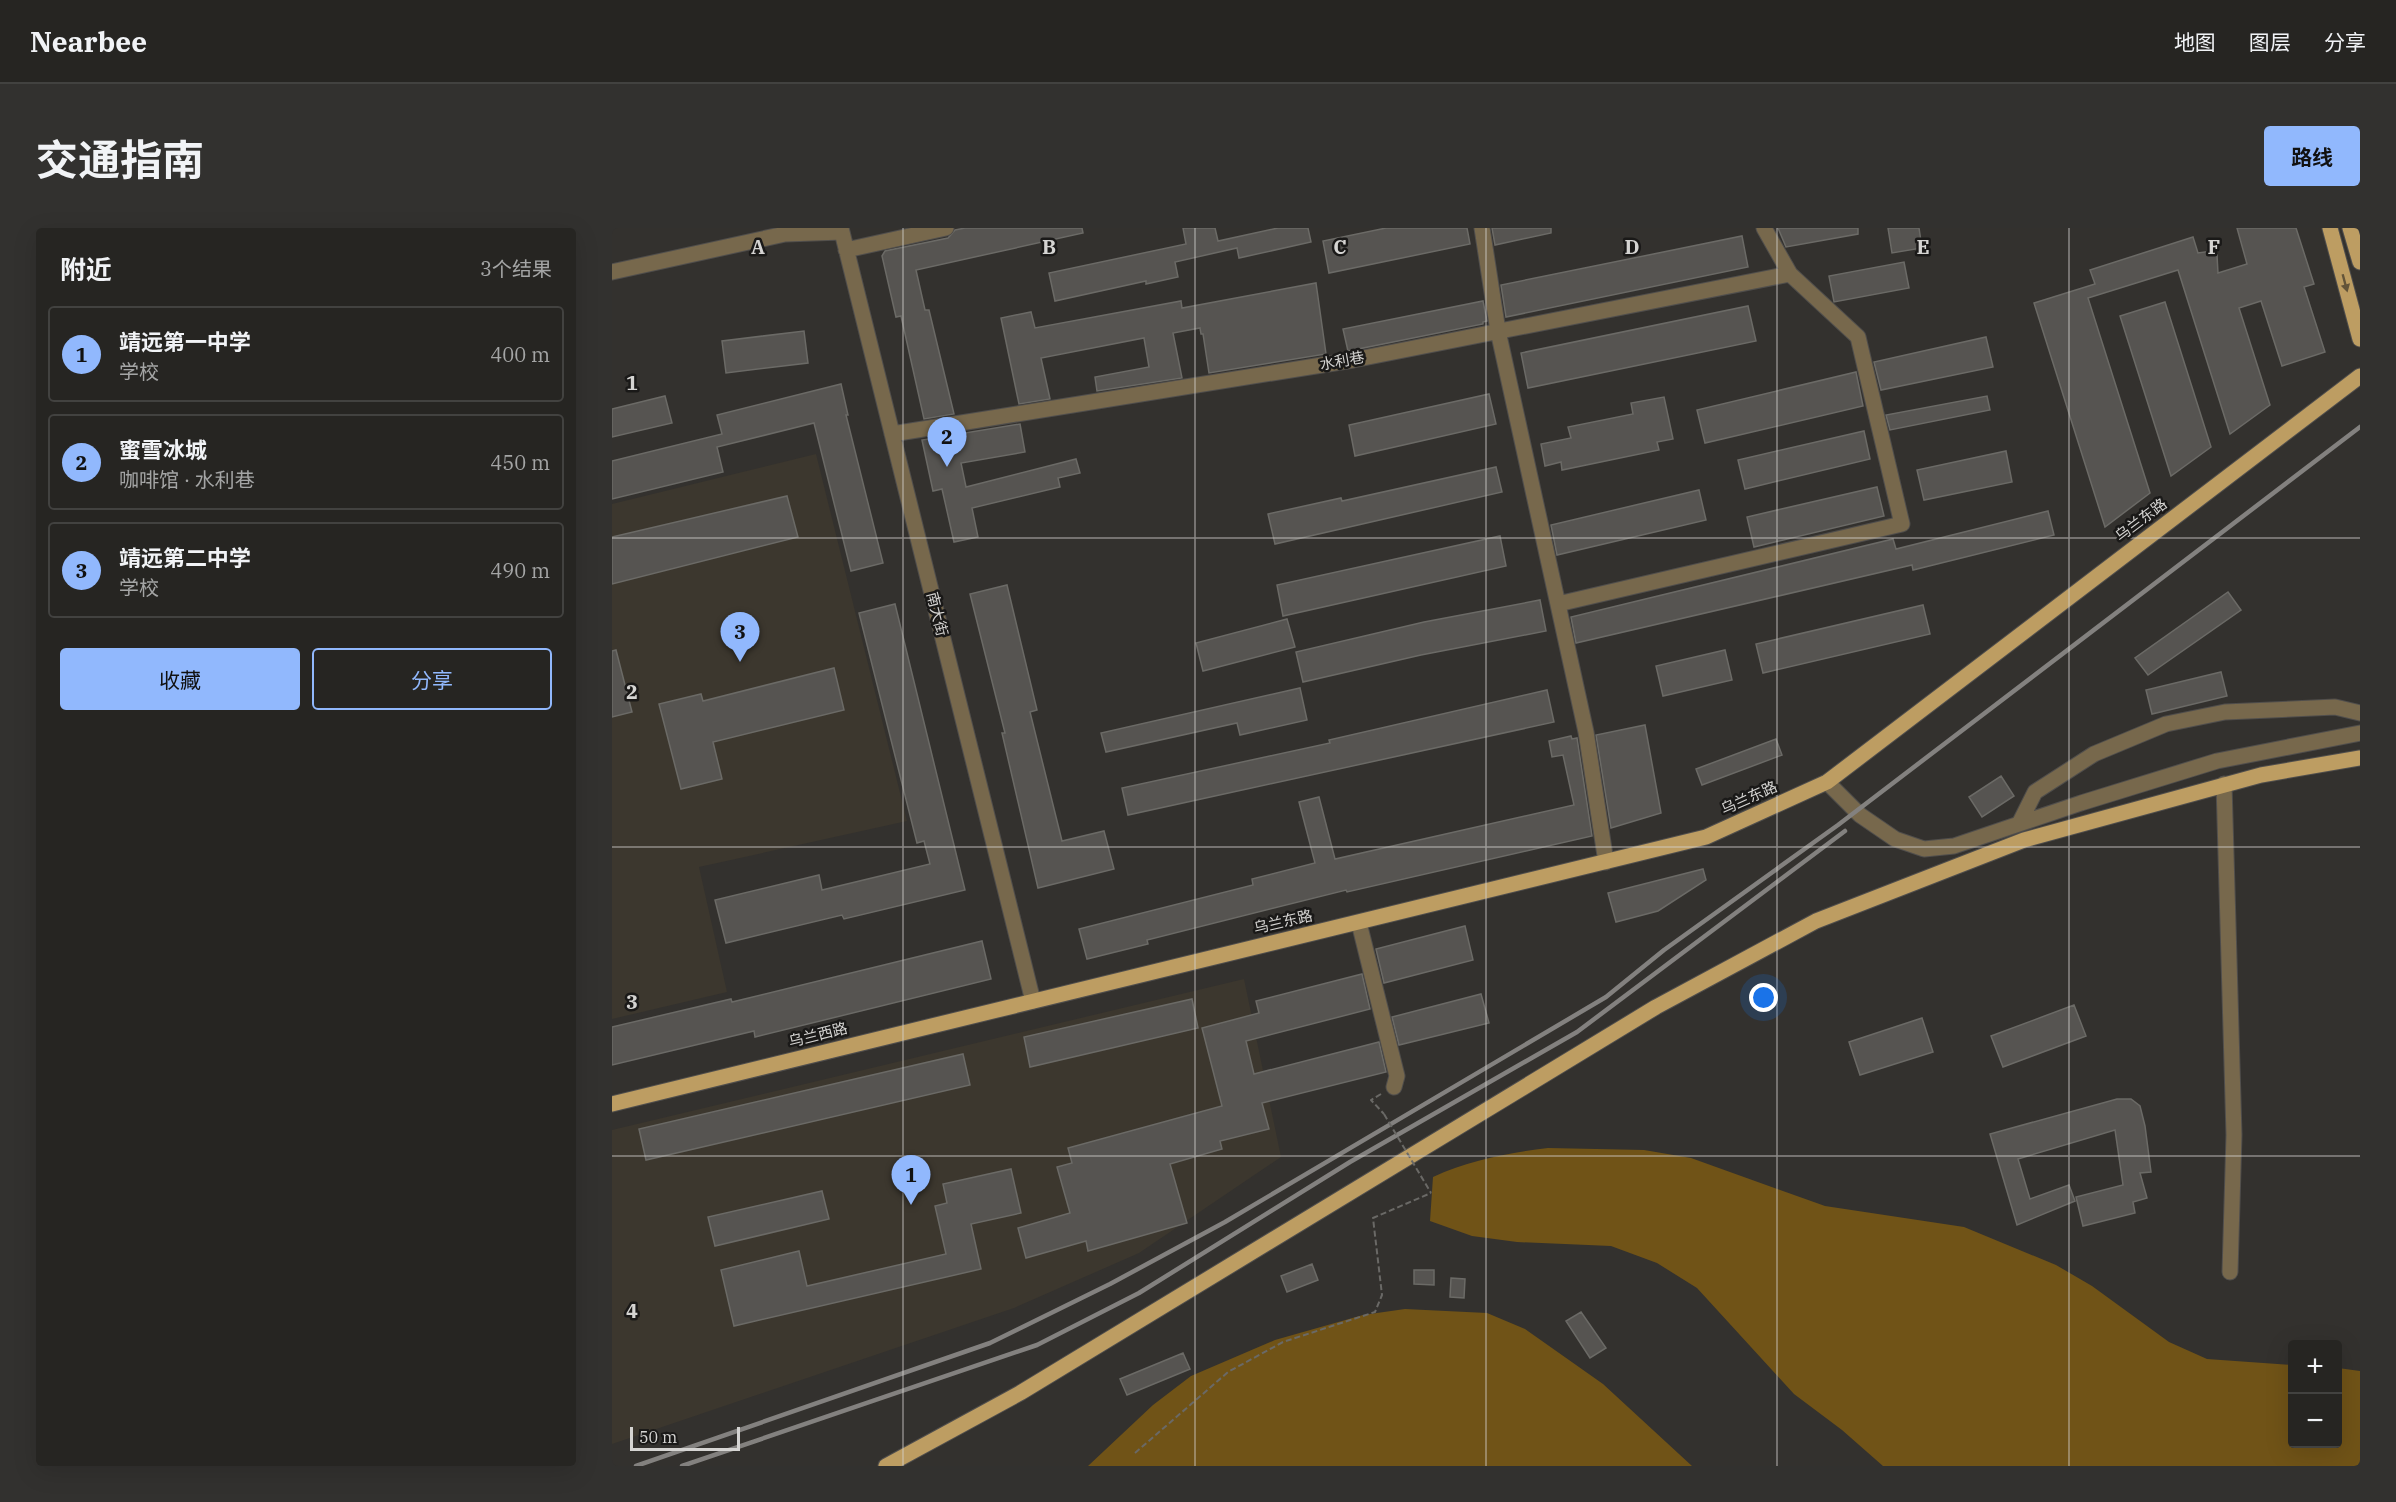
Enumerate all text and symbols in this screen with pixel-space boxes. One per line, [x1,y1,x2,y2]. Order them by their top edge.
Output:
text: Nearbee [30,23,147,60]
text: 地图 [2174,28,2216,56]
text: 图层 [2249,28,2291,56]
text: 分享 [2324,28,2366,56]
button: 路线 [2264,126,2360,186]
text: 交通指南 [36,132,204,187]
text: A [751,233,765,260]
text: B [1042,233,1056,260]
text: C [1333,233,1347,260]
text: D [1624,233,1640,260]
text: E [1916,233,1930,260]
text: F [2208,233,2220,260]
text: 附近 [60,252,112,286]
text: 3个结果 [480,255,552,282]
one-way arrow [2341,274,2350,292]
text: 靖远第一中学 [119,327,251,356]
text: 1 [76,341,88,368]
text: 400 m [490,341,550,368]
street label: 水利巷 [1318,347,1366,374]
text: 学校 [119,358,159,385]
text: 1 [626,369,638,396]
pin: 2 [928,418,966,467]
text: 蜜雪冰城 [119,435,207,464]
text: 2 [76,449,88,476]
text: 450 m [490,449,550,476]
text: 咖啡馆 · 水利巷 [119,466,255,493]
street label: 乌兰东路 [2111,494,2170,545]
text: 靖远第二中学 [119,543,251,572]
text: 3 [76,557,88,584]
text: 490 m [490,557,550,584]
text: 学校 [119,574,159,601]
street label: 南大街 [923,590,952,638]
pin: 3 [720,612,760,662]
button: 收藏 [60,648,300,710]
button: 分享 [312,648,552,710]
text: 2 [626,678,638,705]
street label: 乌兰东路 [1718,777,1780,818]
street label: 乌兰东路 [1252,906,1314,938]
your location [1749,983,1778,1012]
text: 3 [626,988,638,1015]
street label: 乌兰西路 [786,1018,849,1051]
pin: 1 [892,1156,930,1205]
text: 4 [626,1297,638,1324]
map controls [2288,1340,2342,1448]
button: + [2288,1340,2342,1394]
button: − [2288,1394,2342,1448]
scale bar [630,1424,740,1452]
text: 50 m [639,1427,677,1447]

